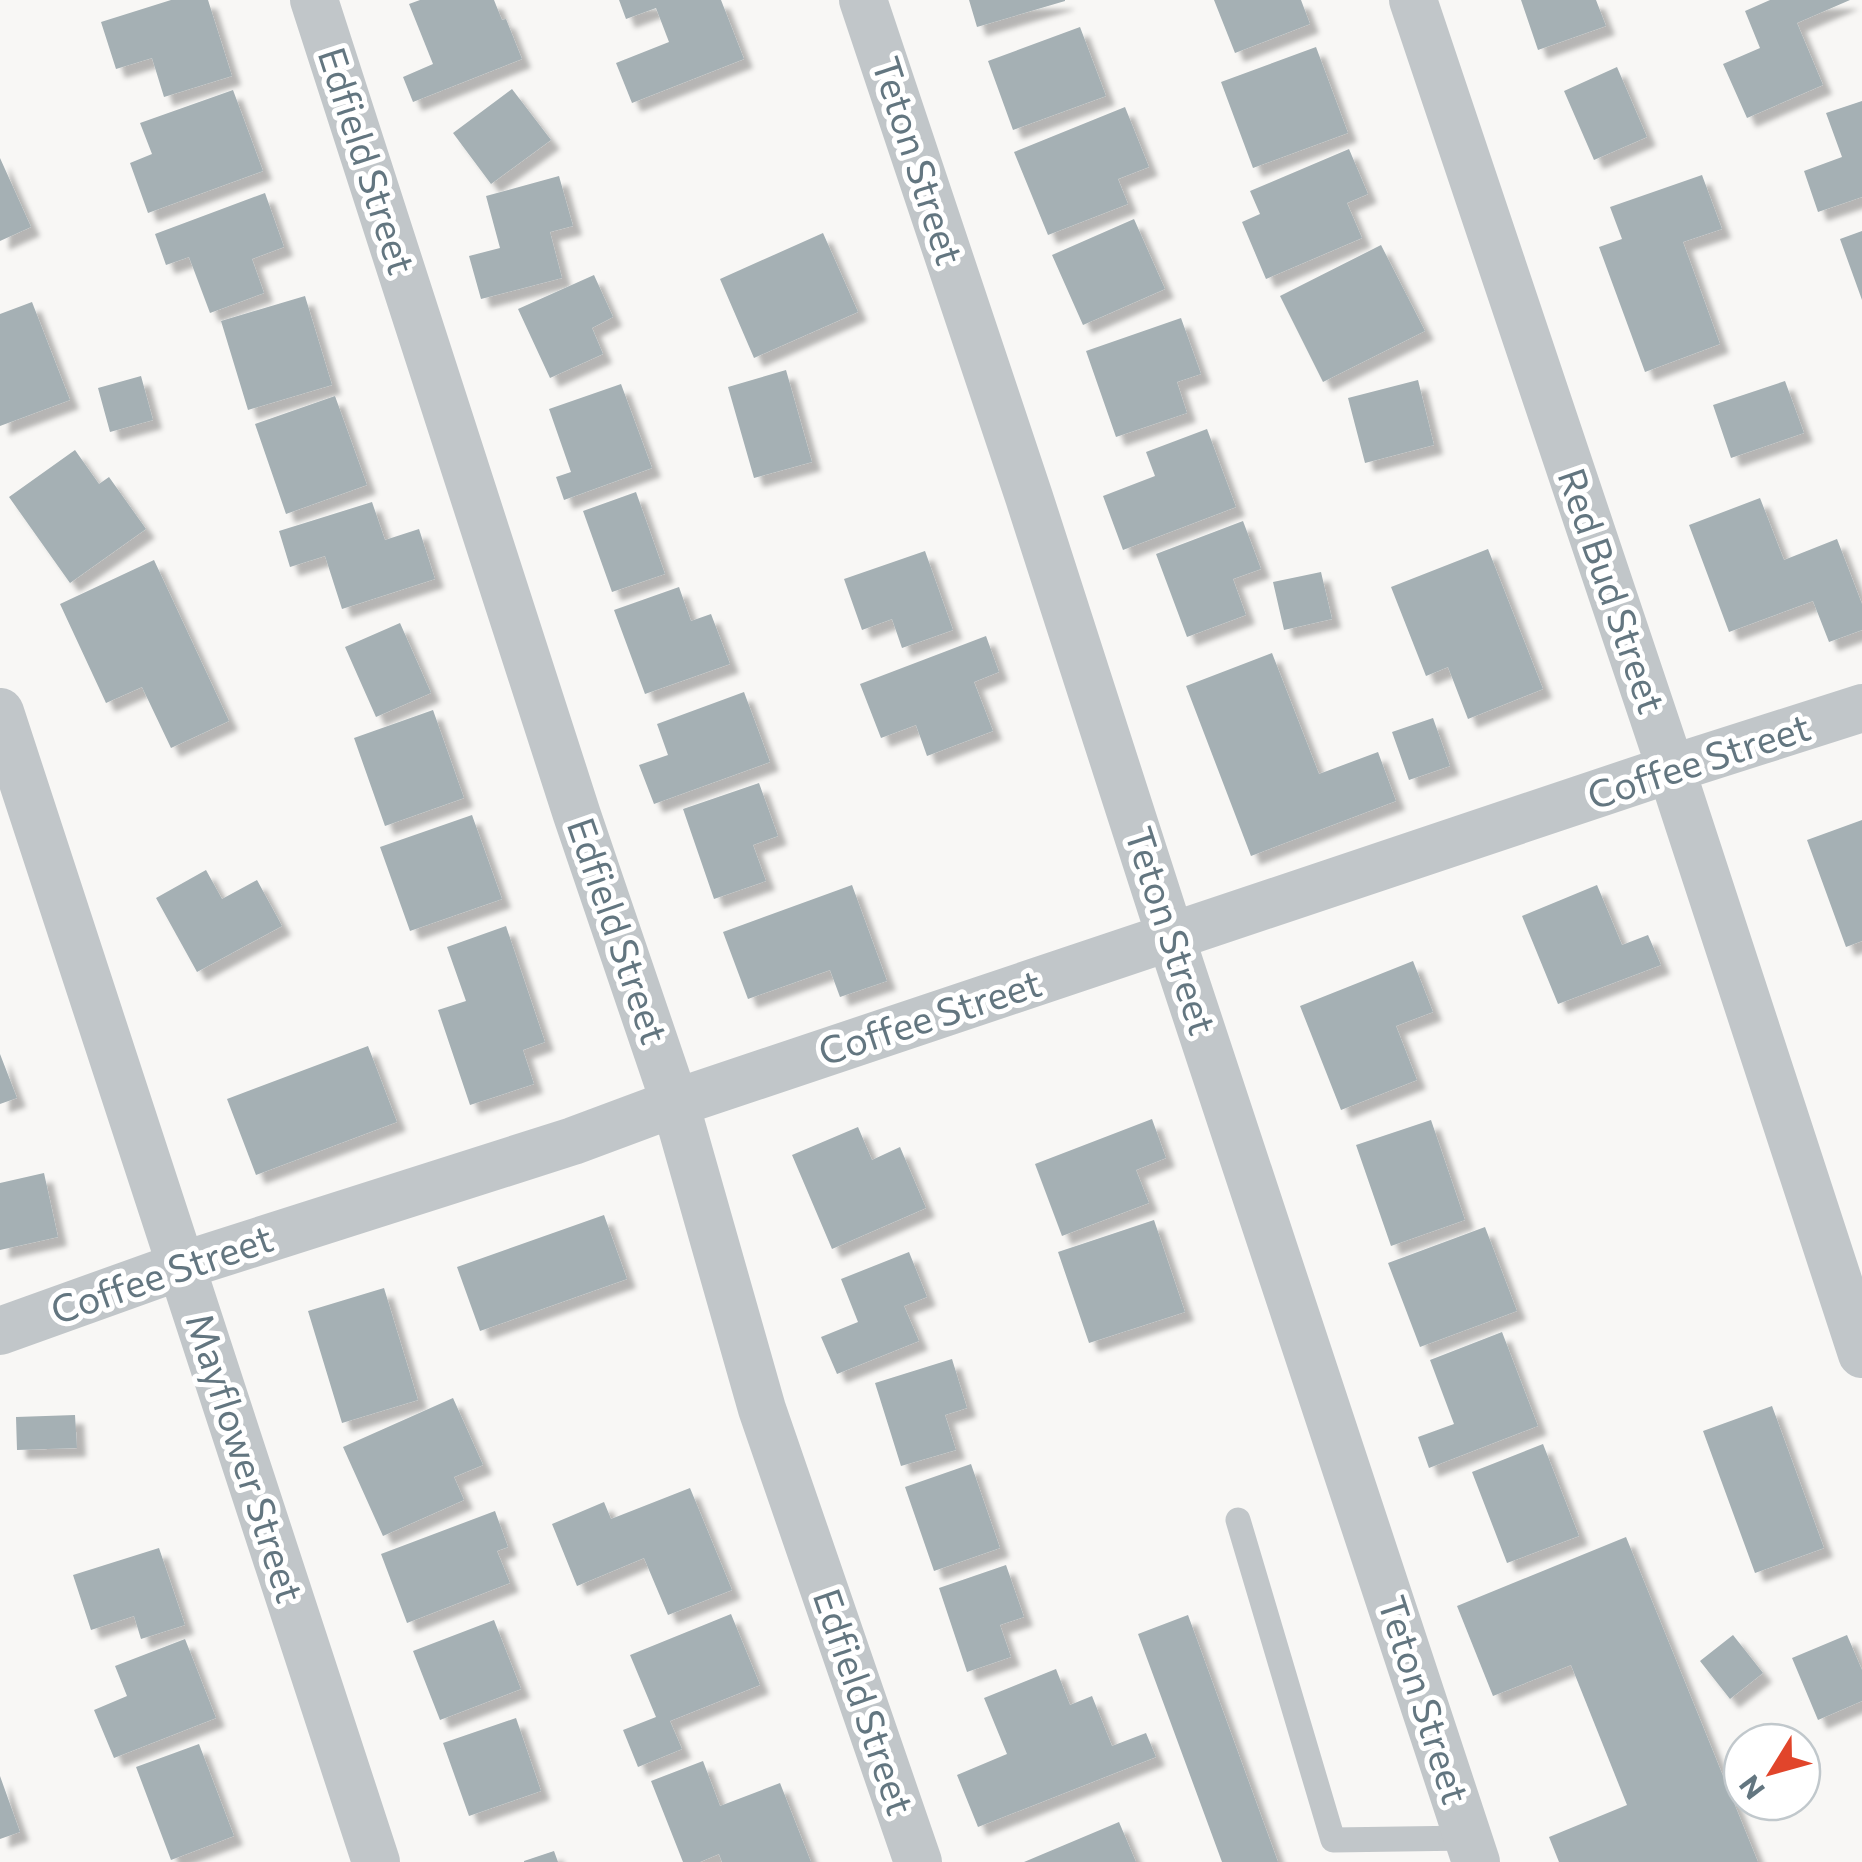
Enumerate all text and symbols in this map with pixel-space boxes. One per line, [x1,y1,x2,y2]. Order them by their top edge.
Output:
street label: Edfield Street [310,41,427,280]
street label: Teton Street [864,50,975,270]
street label: Red Bud Street [1549,462,1677,719]
street label: Coffee Street [1581,702,1816,818]
street label: Edfield Street [559,811,680,1049]
street label: Teton Street [1117,820,1228,1040]
street label: Coffee Street [812,958,1047,1074]
street label: Coffee Street [44,1213,278,1333]
street label: Mayflower Street [177,1307,315,1608]
street label: Edfield Street [805,1582,926,1820]
street label: Teton Street [1370,1589,1481,1809]
north arrow [1722,1722,1822,1822]
text: N [1731,1769,1771,1806]

